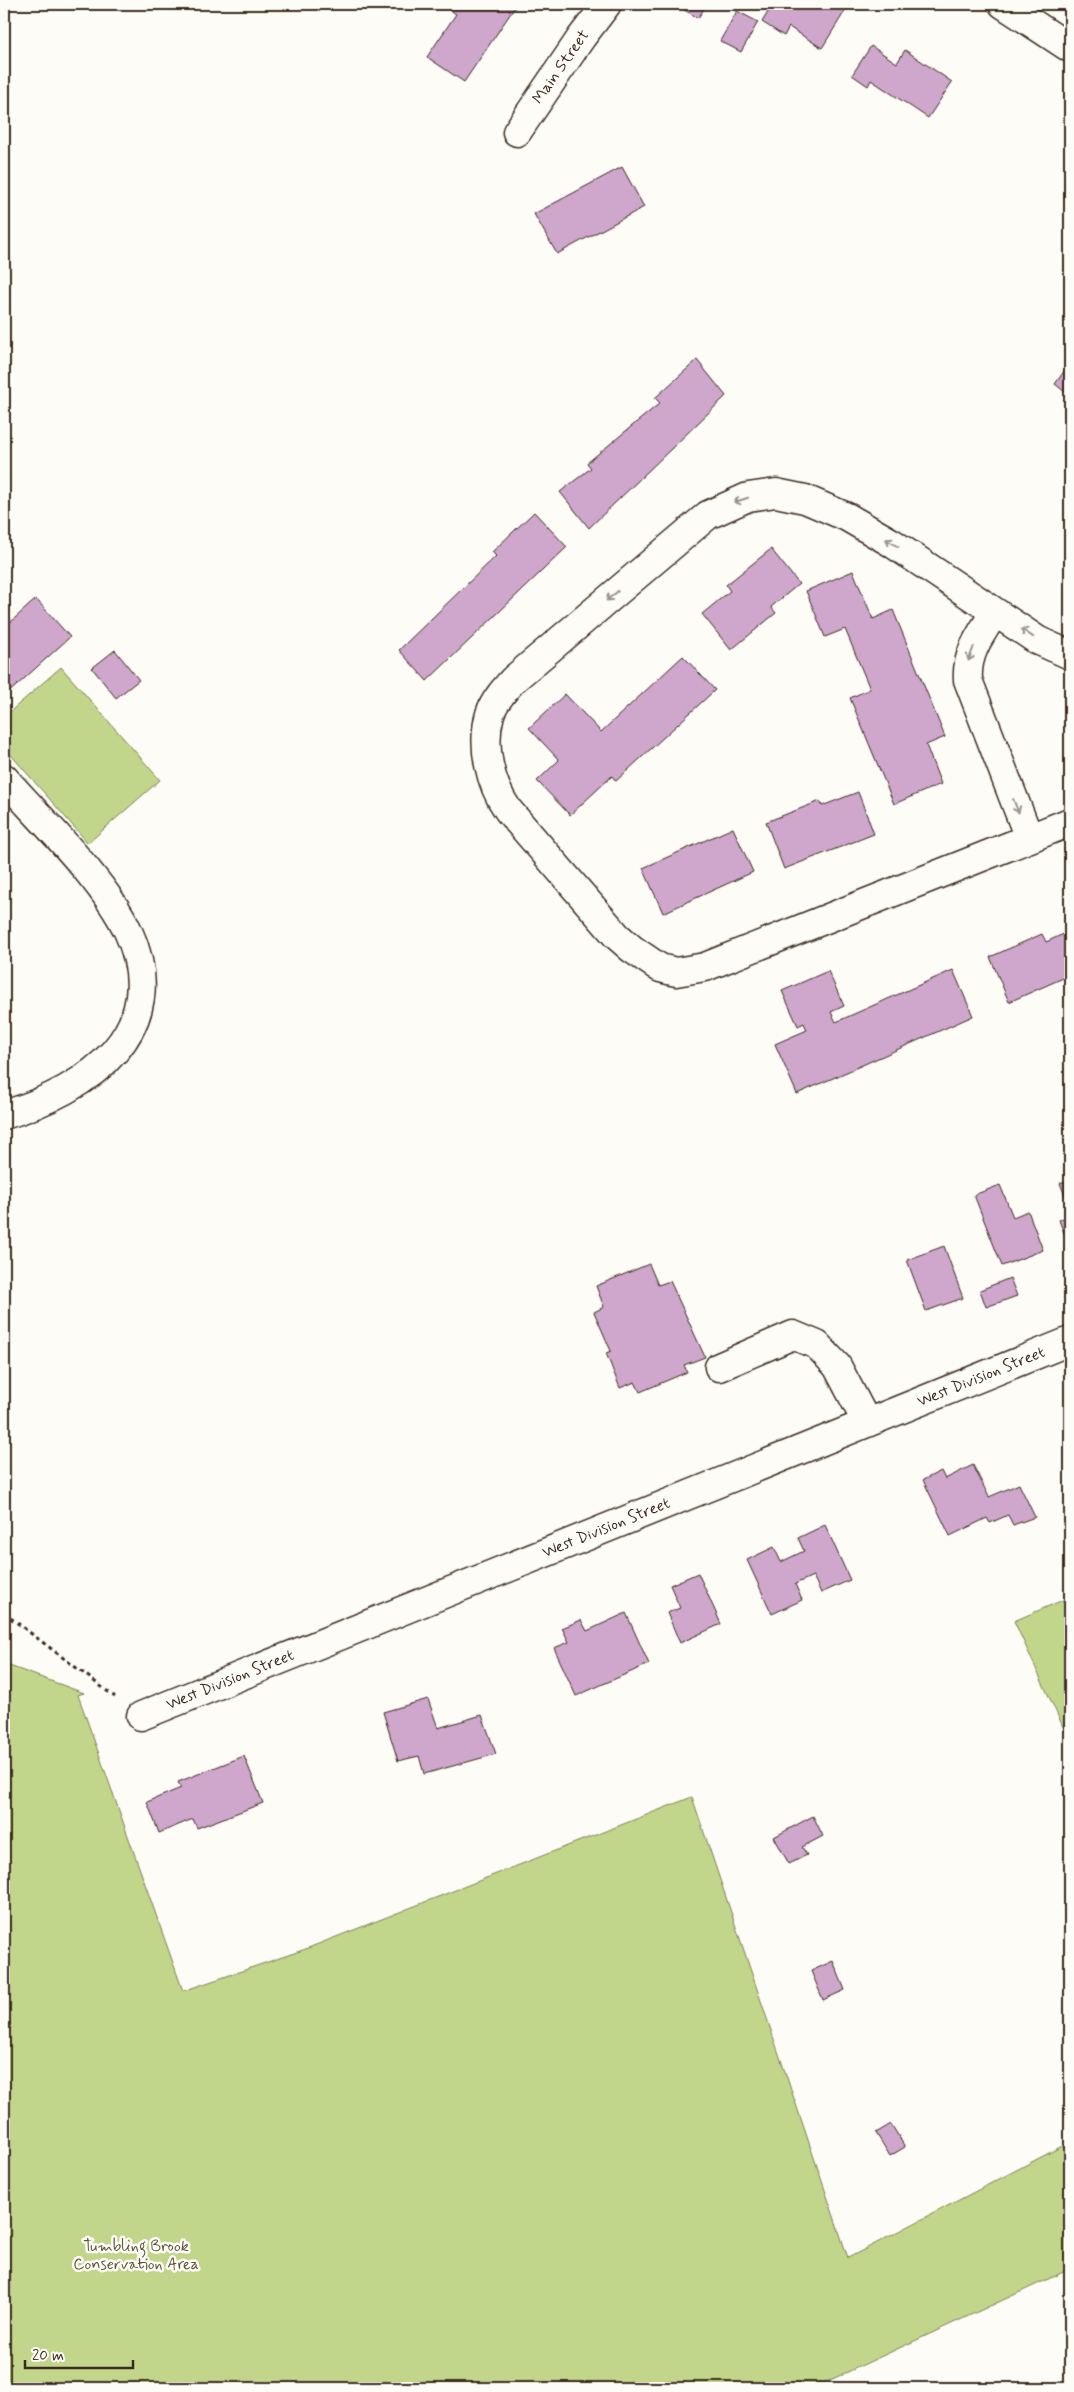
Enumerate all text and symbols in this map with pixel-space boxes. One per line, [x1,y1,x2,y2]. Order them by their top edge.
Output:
street label: Main Street [528,25,595,108]
one-way arrow [734,496,750,505]
one-way arrow [885,538,899,548]
one-way arrow [606,591,619,602]
one-way arrow [1020,628,1034,638]
one-way arrow [966,646,975,661]
one-way arrow [1013,799,1022,814]
street label: West Division Street [914,1342,1048,1412]
street label: West Division Street [539,1493,673,1563]
street label: West Division Street [163,1645,297,1715]
park label: Tumbling Brook Conservation Area [73,2236,199,2275]
scale bar [25,2337,132,2369]
text: 20 m [32,2346,64,2366]

